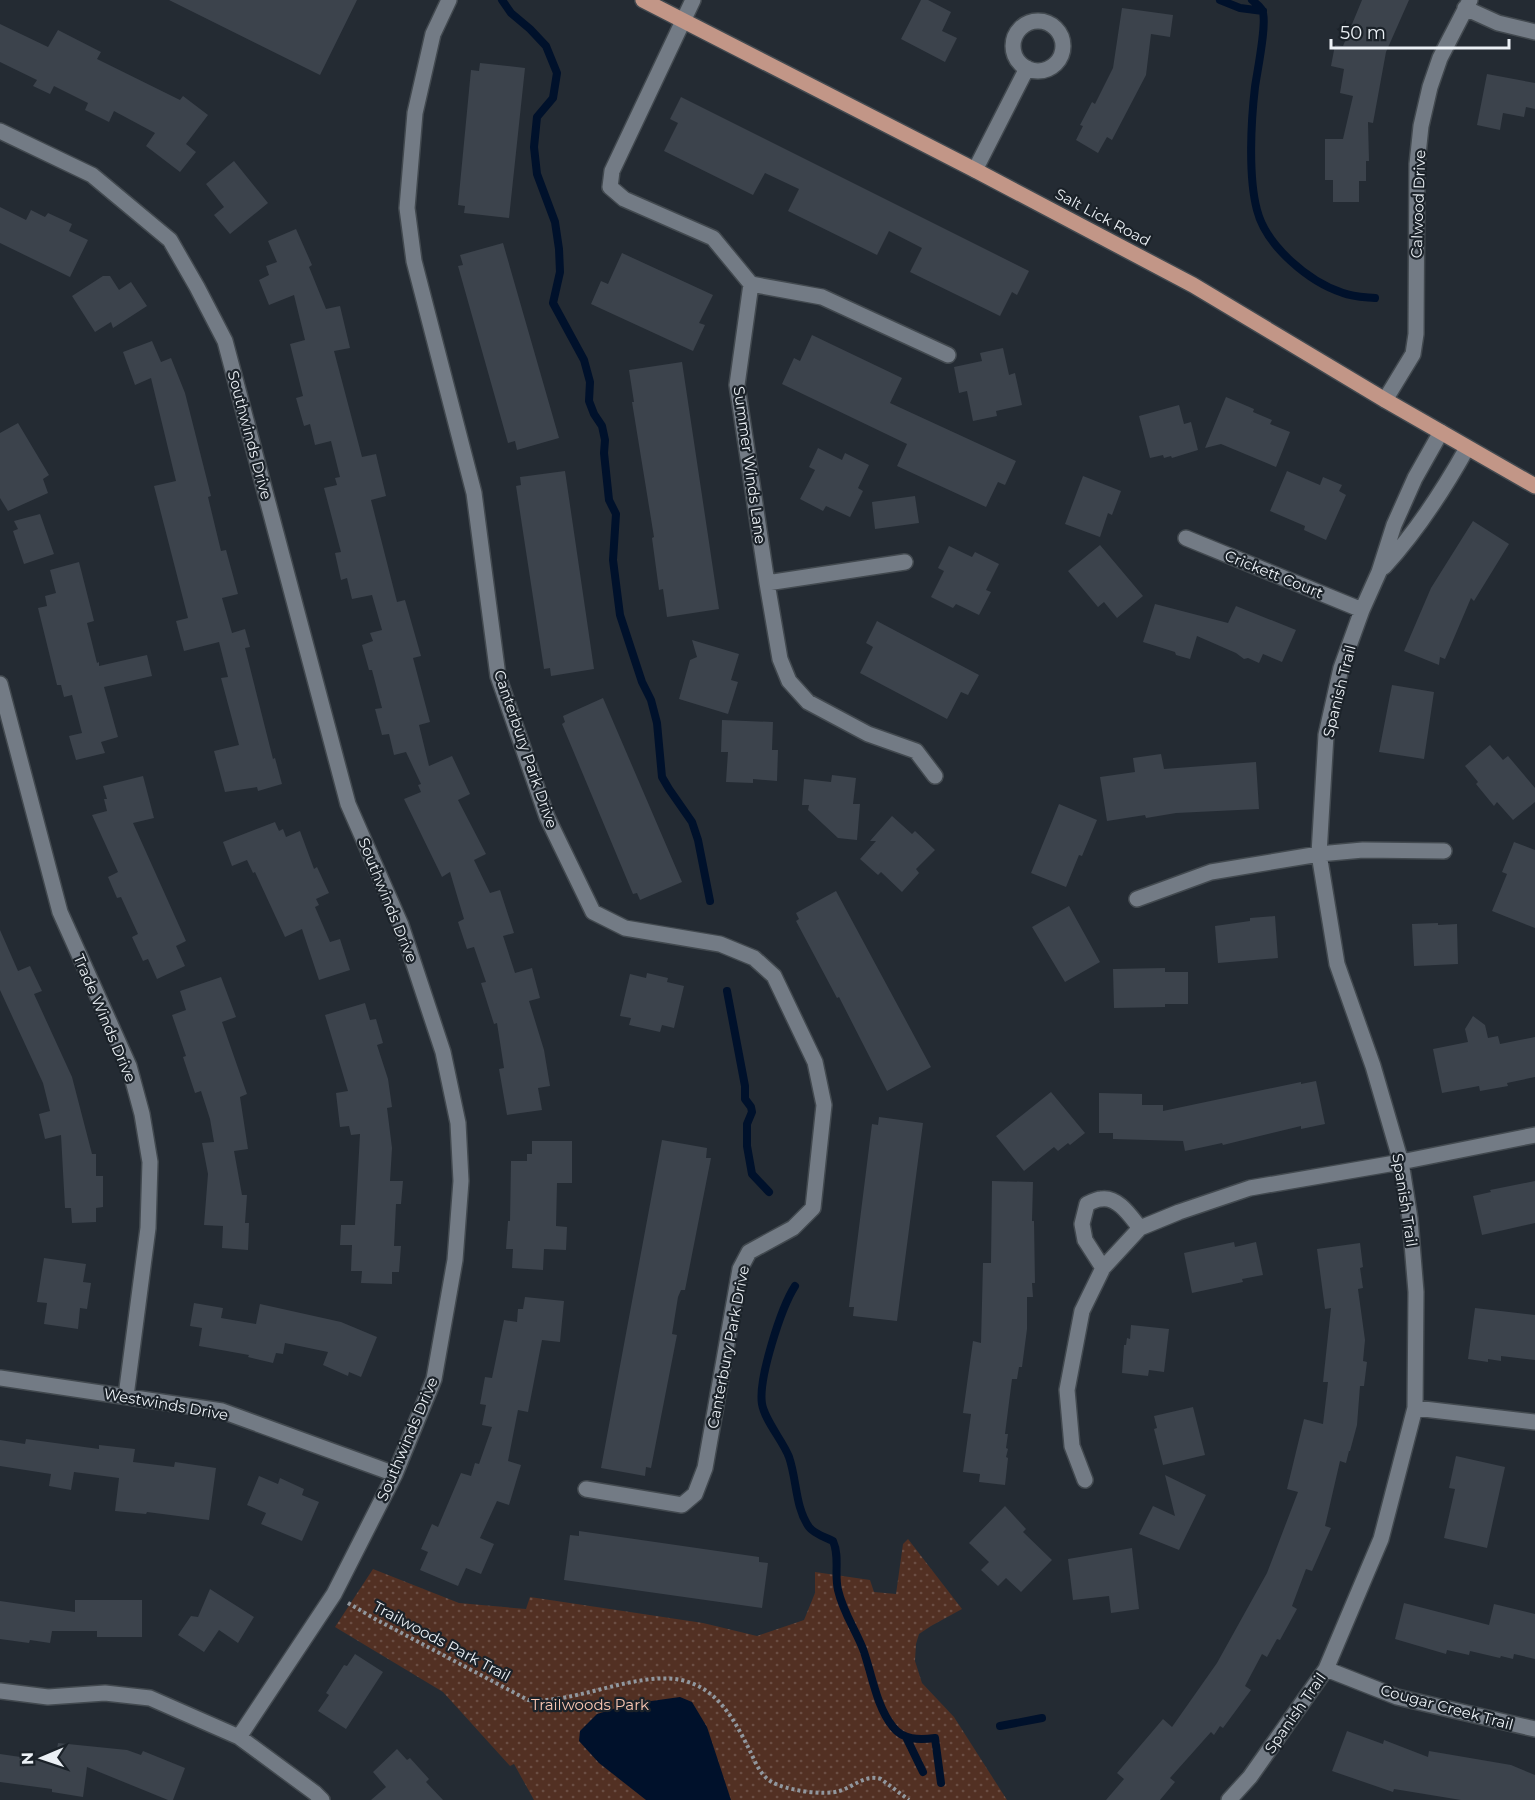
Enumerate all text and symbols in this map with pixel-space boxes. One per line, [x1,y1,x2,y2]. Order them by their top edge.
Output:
scale bar [1331,12,1510,50]
text: 50 m [1340,22,1386,44]
street label: Calwood Drive [1407,149,1429,259]
street label: Salt Lick Road [1052,184,1154,250]
street label: Southwinds Drive [224,368,276,502]
street label: Summer Winds Lane [730,385,770,545]
street label: Crickett Court [1222,546,1326,602]
street label: Spanish Trail [1318,643,1360,739]
street label: Canterbury Park Drive [490,667,562,831]
street label: Southwinds Drive [354,835,422,965]
street label: Trade Winds Drive [69,951,141,1085]
street label: Spanish Trail [1388,1152,1422,1248]
street label: Canterbury Park Drive [703,1264,753,1430]
street label: Southwinds Drive [372,1374,442,1504]
street label: Westwinds Drive [102,1384,230,1424]
street label: Trailwoods Park Trail [370,1597,514,1685]
street label: Spanish Trail [1260,1669,1330,1757]
street label: Cougar Creek Trail [1378,1680,1516,1734]
park label: Trailwoods Park [531,1695,649,1714]
north arrow [12,1728,72,1788]
text: N [18,1752,37,1765]

